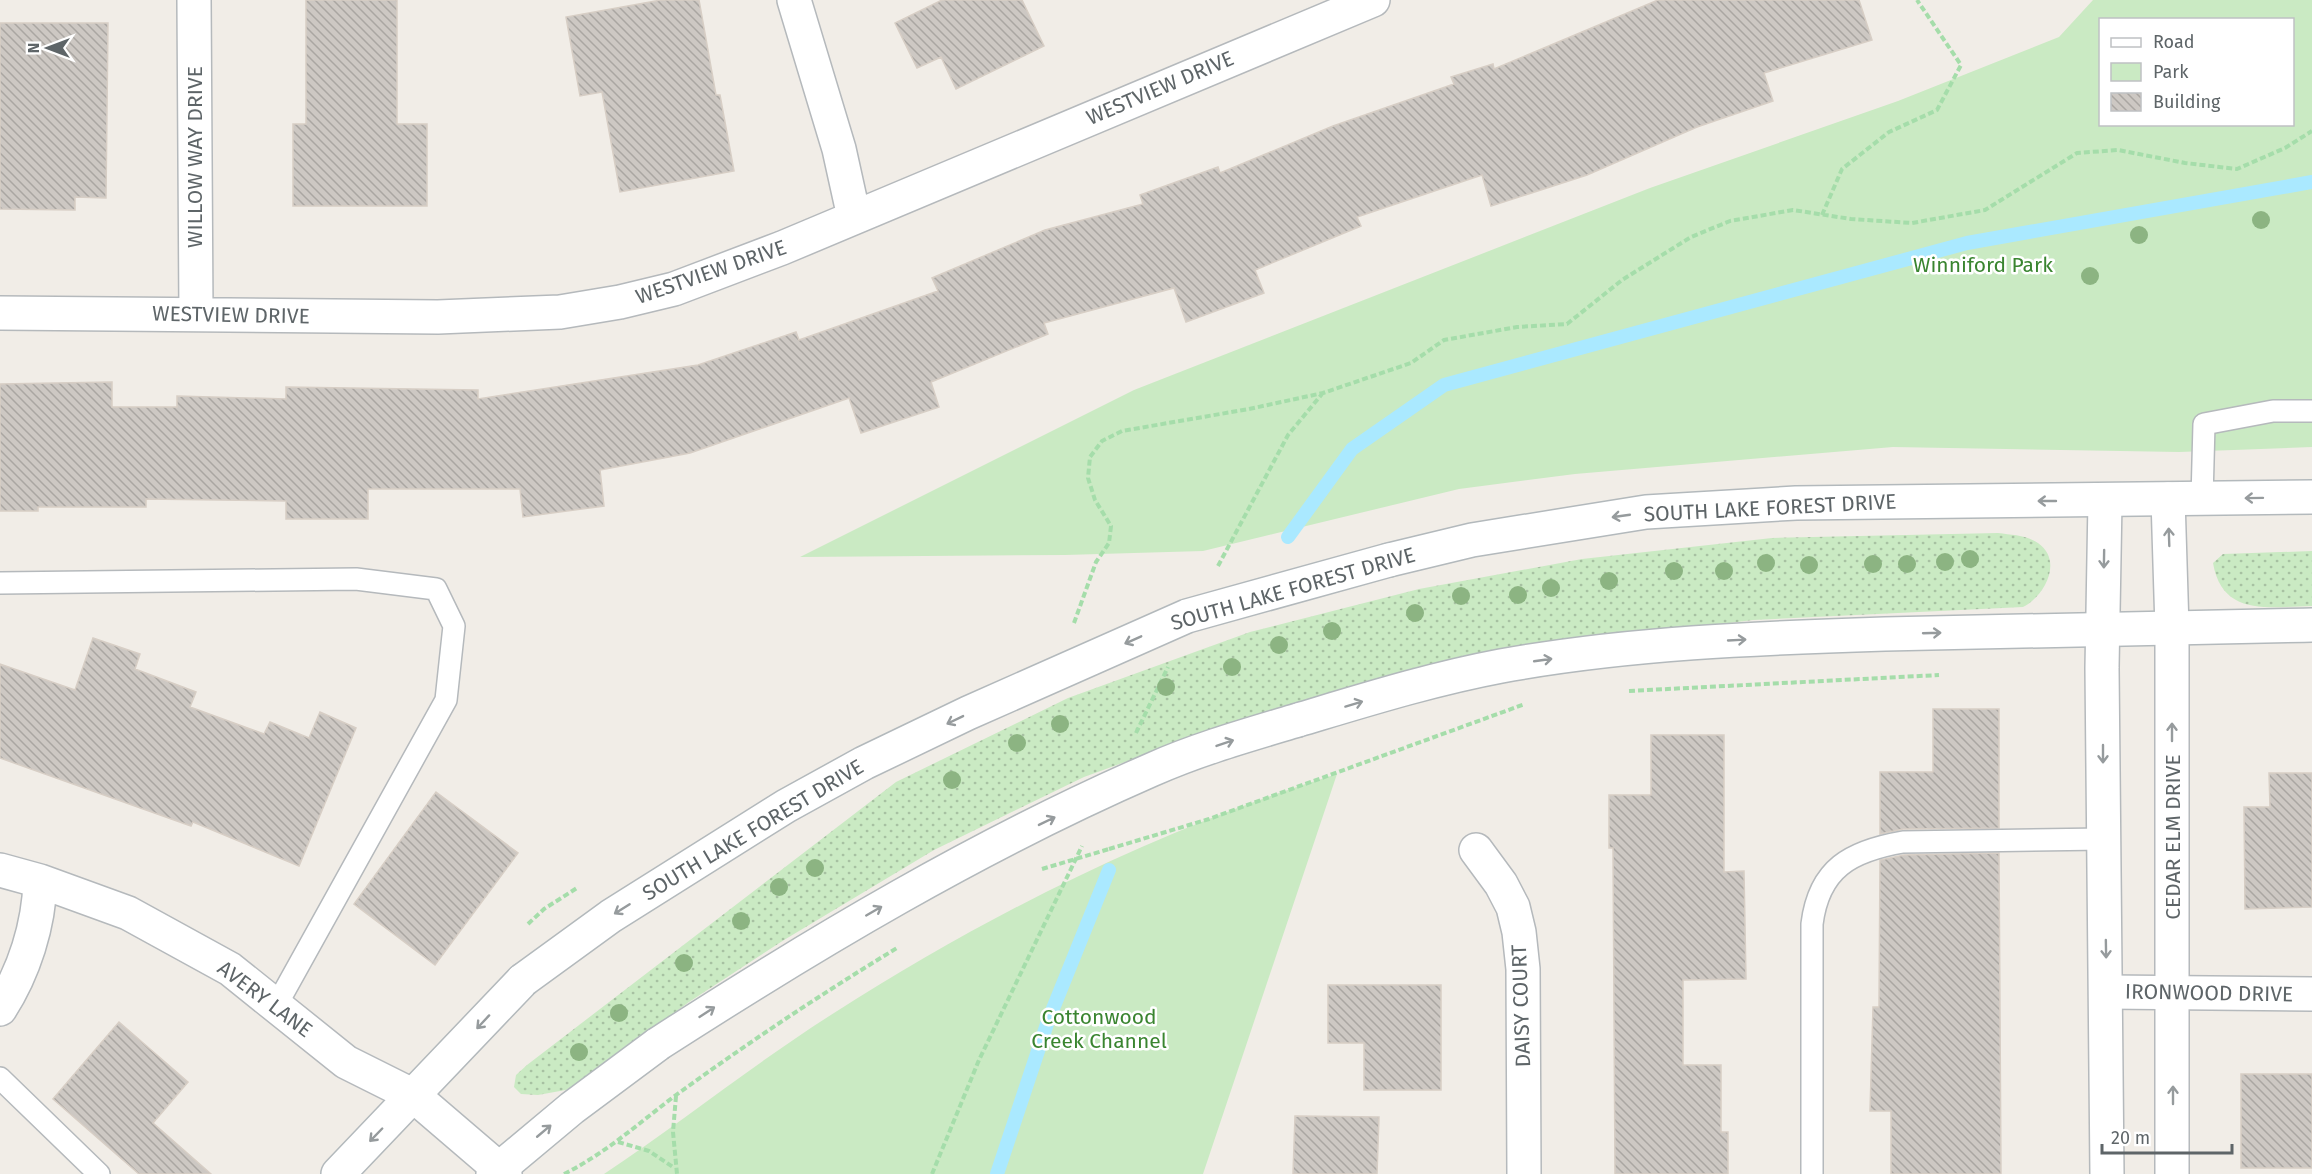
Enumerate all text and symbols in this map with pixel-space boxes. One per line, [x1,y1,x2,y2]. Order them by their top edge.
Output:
north arrow [18,18,78,78]
legend [2099,18,2294,126]
text: Road [2153,31,2195,53]
text: N [24,43,43,53]
street label: WESTVIEW DRIVE [1082,45,1238,131]
text: Park [2153,61,2189,83]
street label: WILLOW WAY DRIVE [182,66,208,248]
text: Building [2153,91,2221,113]
street label: WESTVIEW DRIVE [632,234,790,310]
park label: Winniford Park [1913,252,2053,278]
street label: WESTVIEW DRIVE [152,301,310,329]
street label: SOUTH LAKE FOREST DRIVE [1643,488,1897,528]
one-way arrow [2244,492,2264,504]
one-way arrow [2037,495,2057,507]
one-way arrow [1612,510,1632,521]
one-way arrow [2164,527,2175,547]
street label: SOUTH LAKE FOREST DRIVE [1168,542,1418,636]
one-way arrow [2098,549,2110,569]
one-way arrow [1922,627,1942,639]
one-way arrow [1727,634,1747,645]
one-way arrow [1125,635,1143,646]
one-way arrow [1533,655,1553,666]
one-way arrow [1344,698,1363,709]
one-way arrow [947,714,965,726]
one-way arrow [2166,722,2178,742]
one-way arrow [1215,736,1234,747]
one-way arrow [2097,744,2109,764]
street label: SOUTH LAKE FOREST DRIVE [638,754,868,906]
street label: CEDAR ELM DRIVE [2160,754,2186,920]
one-way arrow [1037,814,1055,826]
one-way arrow [614,904,631,916]
one-way arrow [865,905,882,917]
one-way arrow [2100,939,2112,959]
street label: DAISY COURT [1506,944,1536,1068]
street label: AVERY LANE [212,955,318,1043]
street label: IRONWOOD DRIVE [2125,979,2293,1007]
park label: Cottonwood Creek Channel [1031,1004,1167,1054]
one-way arrow [698,1006,715,1018]
one-way arrow [476,1015,490,1030]
one-way arrow [2167,1085,2179,1105]
scale bar [2102,1117,2232,1155]
one-way arrow [536,1124,551,1138]
one-way arrow [369,1127,383,1142]
text: 20 m [2111,1127,2150,1149]

